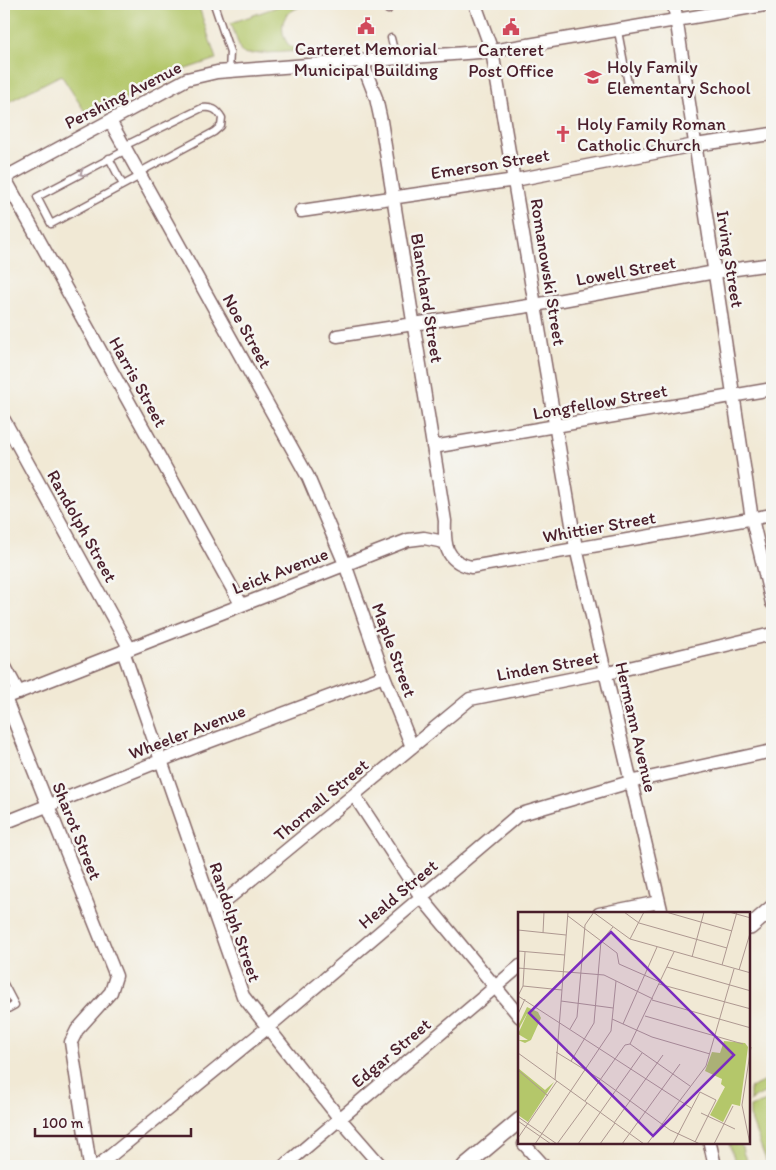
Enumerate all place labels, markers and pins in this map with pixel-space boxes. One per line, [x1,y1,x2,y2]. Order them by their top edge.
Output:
public building icon: Carteret Memorial Municipal Building [356,16,376,36]
public building icon: Carteret Post Office [501,17,521,37]
place label: Carteret Memorial Municipal Building [294,38,439,81]
place label: Carteret Post Office [468,39,554,82]
place label: Holy Family Elementary School [607,56,751,99]
school or university icon: Holy Family Elementary School [583,67,603,87]
place label: Holy Family Roman Catholic Church [577,113,726,156]
church icon: Holy Family Roman Catholic Church [553,124,573,144]

